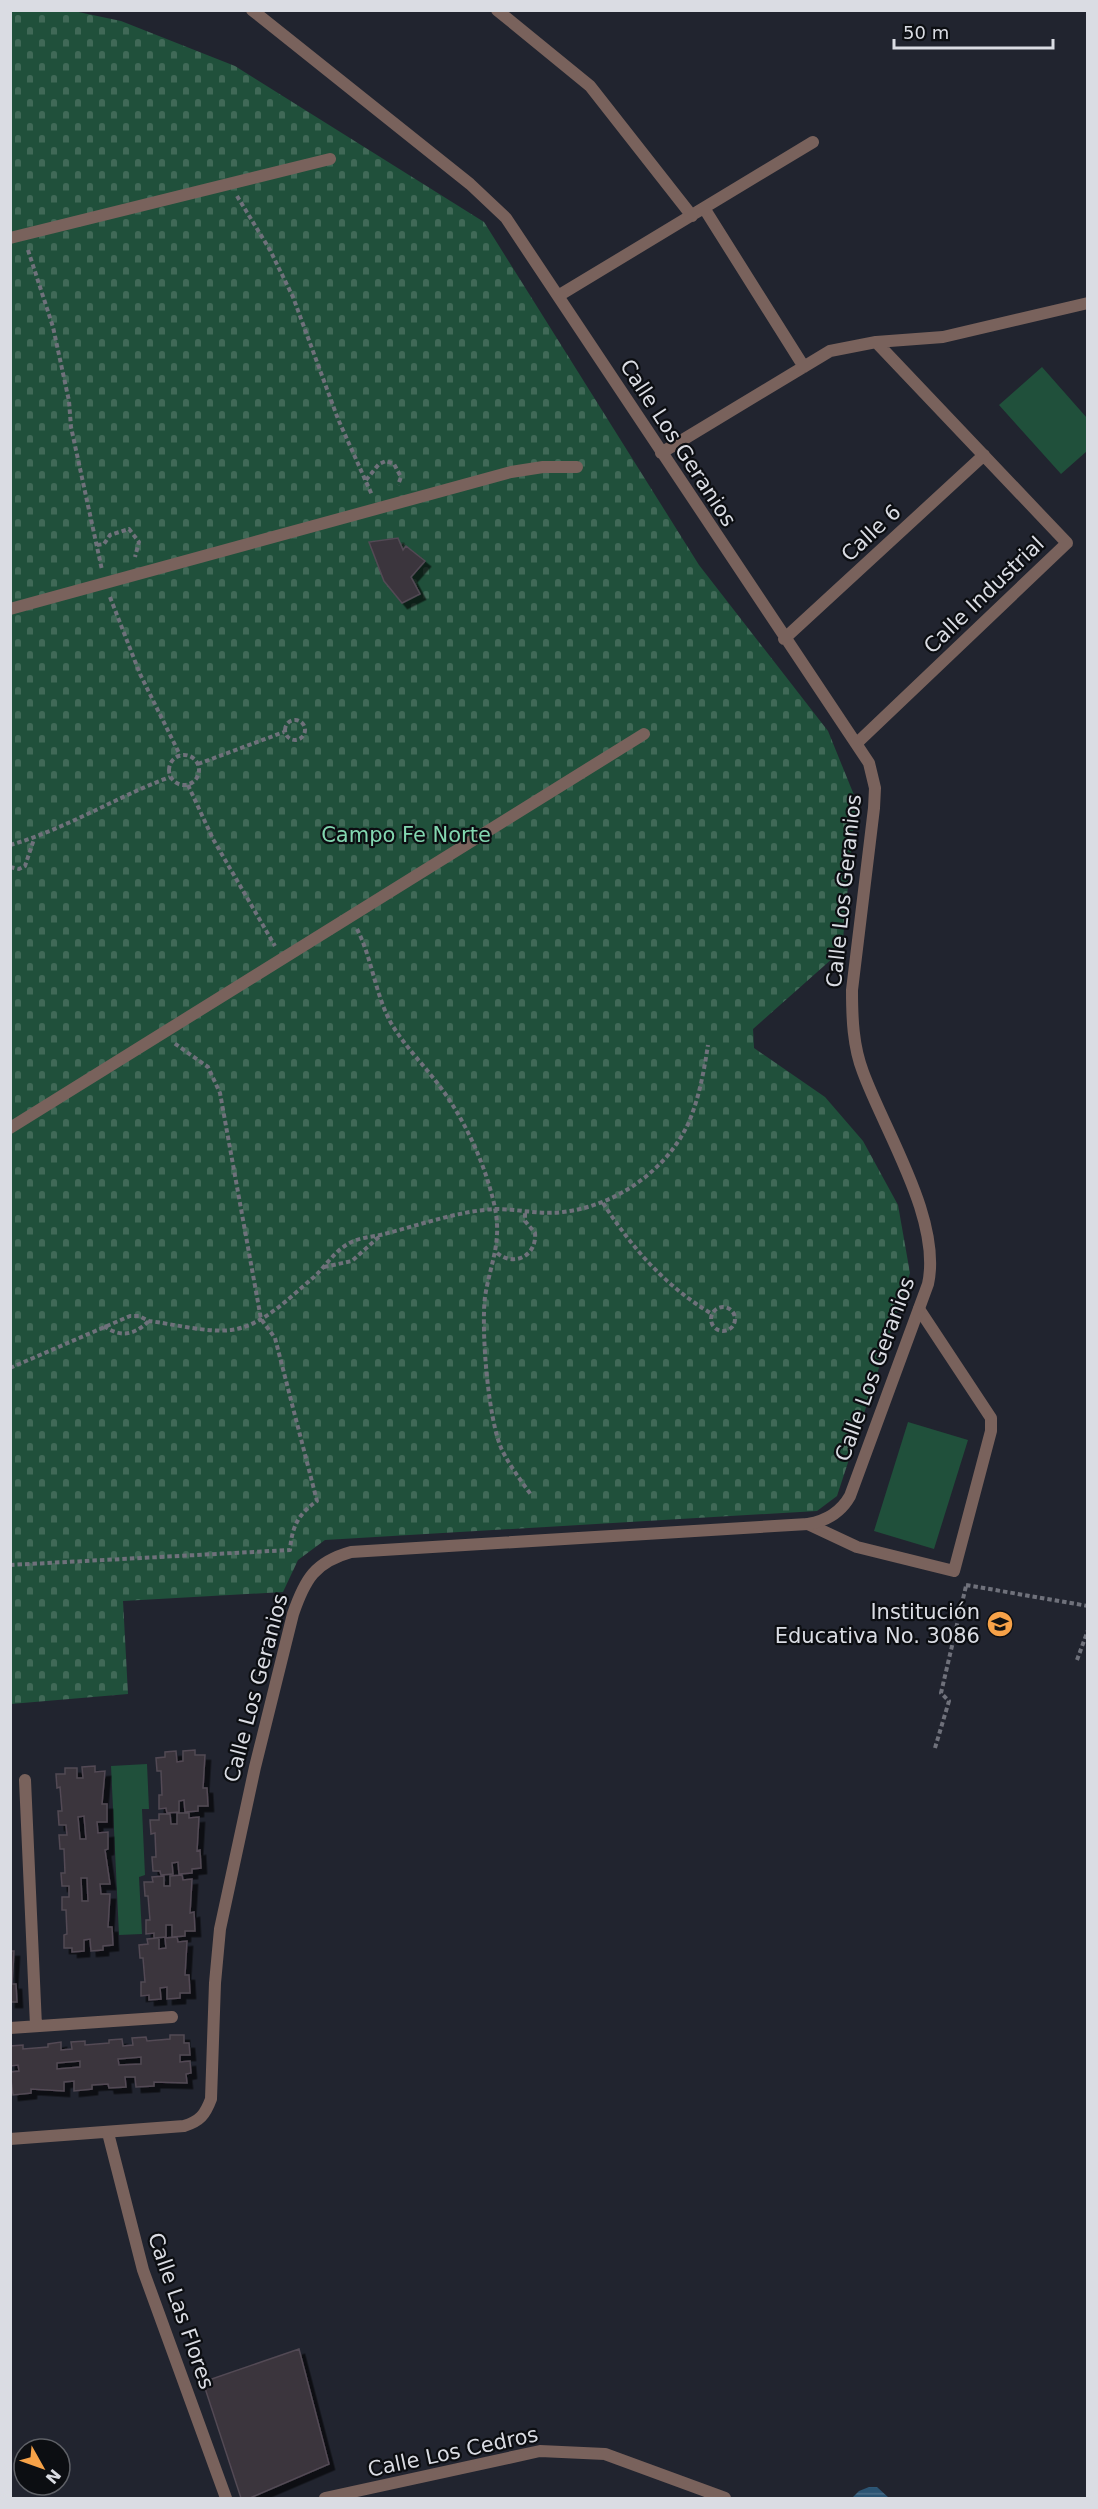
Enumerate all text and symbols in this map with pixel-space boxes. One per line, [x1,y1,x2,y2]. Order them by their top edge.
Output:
scale bar [894,12,1053,50]
text: 50 m [903,22,949,43]
street label: Calle Los Geranios [615,355,741,531]
street label: Calle 6 [836,500,906,566]
street label: Calle Industrial [919,532,1049,658]
street label: Calle Los Geranios [822,793,866,989]
park label: Campo Fe Norte [321,823,491,847]
street label: Calle Los Geranios [831,1274,919,1464]
street label: Calle Los Geranios [219,1591,293,1785]
place label: Institución Educativa No. 3086 [775,1600,980,1648]
school or university icon: Institución Educativa No. 3086 [985,1609,1015,1639]
street label: Calle Las Flores [143,2230,219,2392]
street label: Calle Los Cedros [366,2422,540,2482]
north arrow [12,2437,72,2497]
text: N [42,2465,65,2488]

